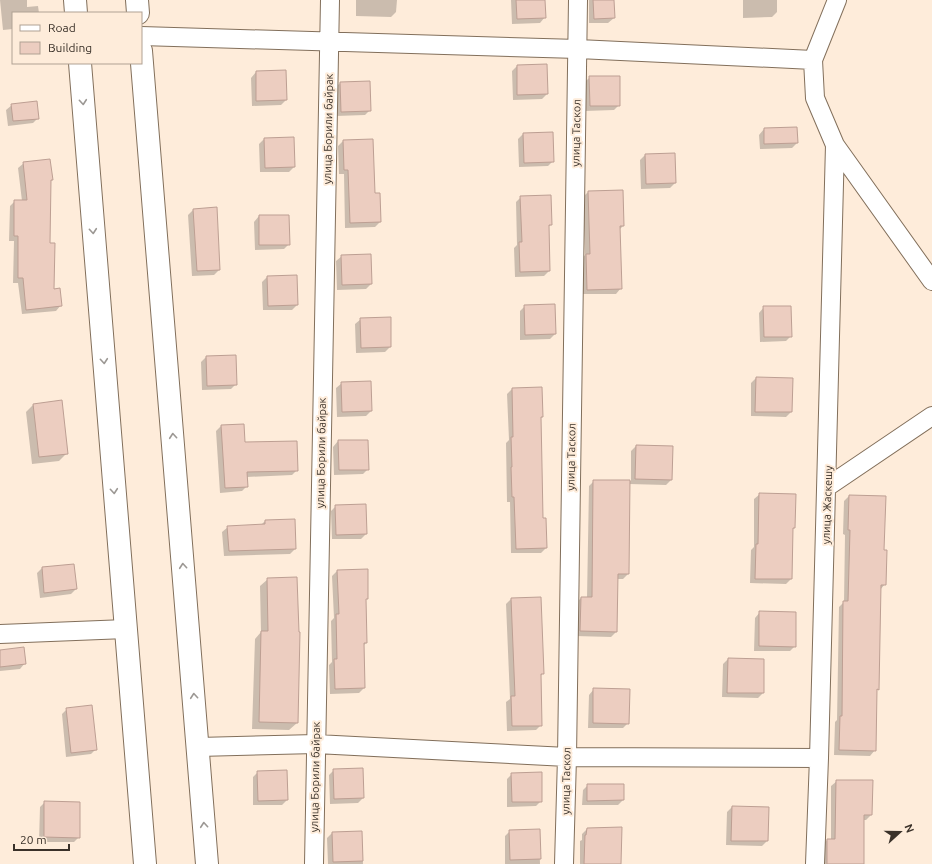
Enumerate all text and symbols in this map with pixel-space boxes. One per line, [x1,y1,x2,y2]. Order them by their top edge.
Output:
legend [12,12,142,64]
text: Road [48,21,76,34]
text: Building [48,41,92,54]
street label: улица Борили байрак [321,73,335,184]
one-way arrow [78,99,87,105]
street label: улица Таскол [569,99,583,167]
one-way arrow [89,228,98,234]
one-way arrow [99,358,108,364]
street label: улица Борили байрак [314,397,328,508]
street label: улица Таскол [564,423,578,491]
one-way arrow [168,433,177,439]
street label: улица Жаскешу [820,465,834,545]
one-way arrow [110,488,119,494]
one-way arrow [179,563,188,569]
one-way arrow [189,693,198,699]
street label: улица Борили байрак [308,721,322,832]
street label: улица Таскол [559,747,573,815]
north arrow [880,812,920,852]
one-way arrow [200,822,209,828]
text: N [902,822,916,834]
scale bar [14,826,69,852]
text: 20 m [20,833,47,846]

